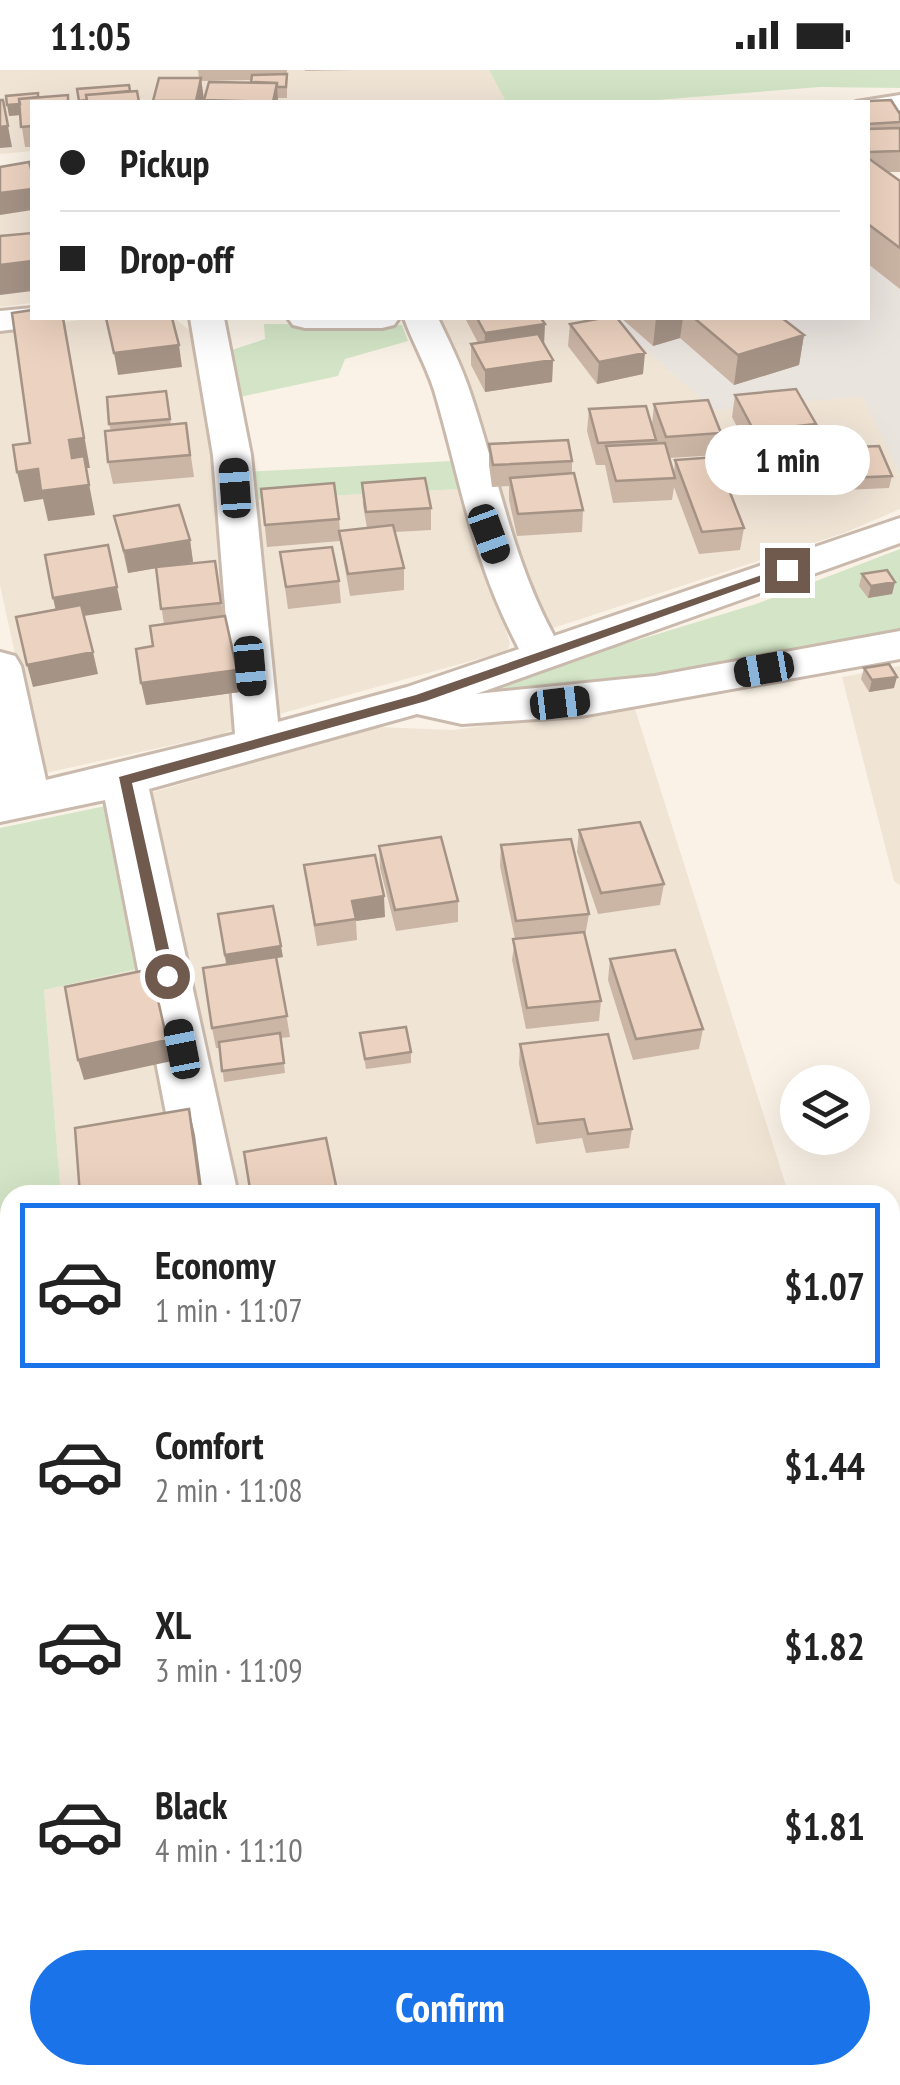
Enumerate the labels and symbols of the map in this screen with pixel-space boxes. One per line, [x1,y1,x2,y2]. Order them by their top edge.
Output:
callout: 1 min [704,425,870,495]
car [218,457,252,519]
car [465,501,513,567]
route end [765,548,810,593]
car [232,635,268,697]
car [732,649,796,689]
car [528,684,592,722]
route start [145,954,190,999]
car [162,1017,202,1081]

